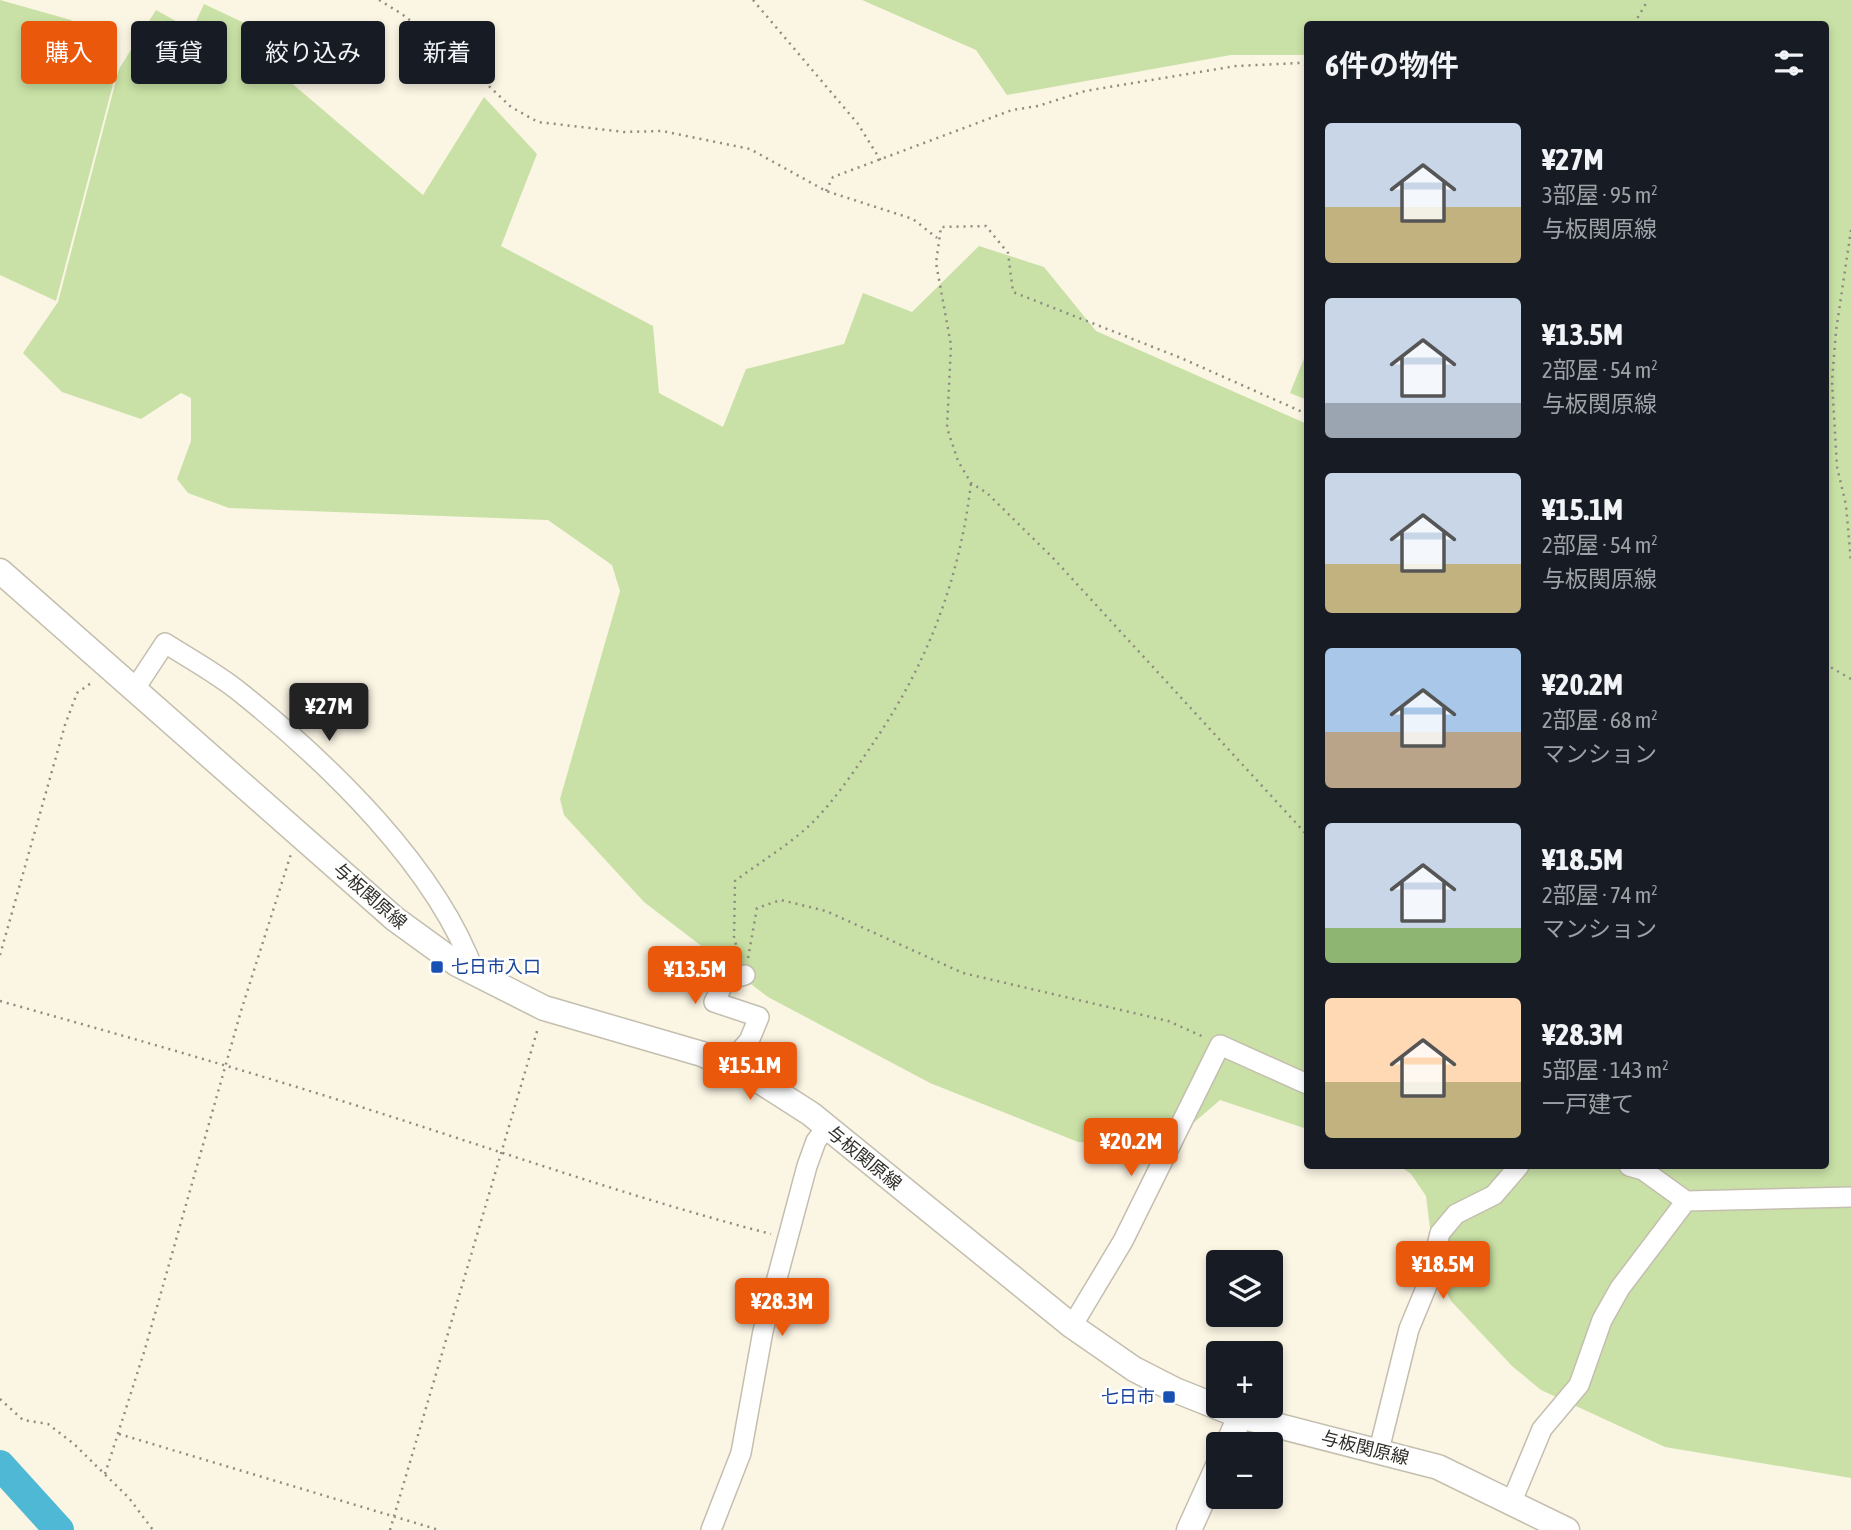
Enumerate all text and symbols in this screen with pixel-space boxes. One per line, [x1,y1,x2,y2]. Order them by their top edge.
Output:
chip: 購入 [21,21,117,84]
chip: 賃貸 [131,21,227,84]
chip: 絞り込み [241,21,385,84]
chip: 新着 [399,21,495,84]
icon: filters [1770,44,1808,82]
text: 6件の物件 [1325,48,1459,82]
text: ¥27M [1542,142,1604,176]
icon: home [1381,151,1465,235]
text: 3部屋 · 95 m² [1542,182,1658,208]
text: 与板関原線 [1542,216,1657,242]
text: ¥13.5M [1542,317,1623,351]
icon: home [1381,326,1465,410]
text: 2部屋 · 54 m² [1542,357,1658,383]
text: 与板関原線 [1542,391,1657,417]
text: ¥15.1M [1542,492,1623,526]
icon: home [1381,501,1465,585]
text: 2部屋 · 54 m² [1542,532,1658,558]
text: 与板関原線 [1542,566,1657,592]
text: ¥20.2M [1542,667,1623,701]
icon: home [1381,676,1465,760]
pin: ¥27M [288,684,370,743]
text: ¥27M [305,693,353,719]
text: 2部屋 · 68 m² [1542,707,1658,733]
text: マンション [1542,741,1657,767]
text: ¥18.5M [1542,842,1623,876]
icon: home [1381,851,1465,935]
street label: 与板関原線 [329,858,411,933]
text: 2部屋 · 74 m² [1542,882,1658,908]
text: マンション [1542,916,1657,942]
pin: ¥13.5M [638,946,752,1006]
place label: 七日市入口 [451,956,541,977]
text: ¥13.5M [664,956,726,982]
marker: 七日市入口 [429,959,445,975]
text: ¥28.3M [1542,1017,1623,1051]
icon: home [1381,1026,1465,1110]
pin: ¥15.1M [693,1042,807,1102]
text: ¥15.1M [719,1052,781,1078]
text: 5部屋 · 143 m² [1542,1057,1669,1083]
text: 一戸建て [1542,1091,1634,1117]
pin: ¥20.2M [1074,1118,1188,1178]
street label: 与板関原線 [823,1121,906,1194]
text: ¥20.2M [1100,1128,1162,1154]
pin: ¥18.5M [1386,1242,1500,1301]
map controls [1206,1250,1283,1509]
button: layers [1206,1250,1283,1327]
text: ¥18.5M [1412,1251,1474,1277]
pin: ¥28.3M [725,1278,839,1338]
text: ¥28.3M [751,1288,813,1314]
button: + [1206,1341,1283,1418]
place label: 七日市 [1101,1386,1155,1407]
marker: 七日市 [1161,1389,1177,1405]
street label: 与板関原線 [1319,1426,1411,1469]
button: − [1206,1432,1283,1509]

